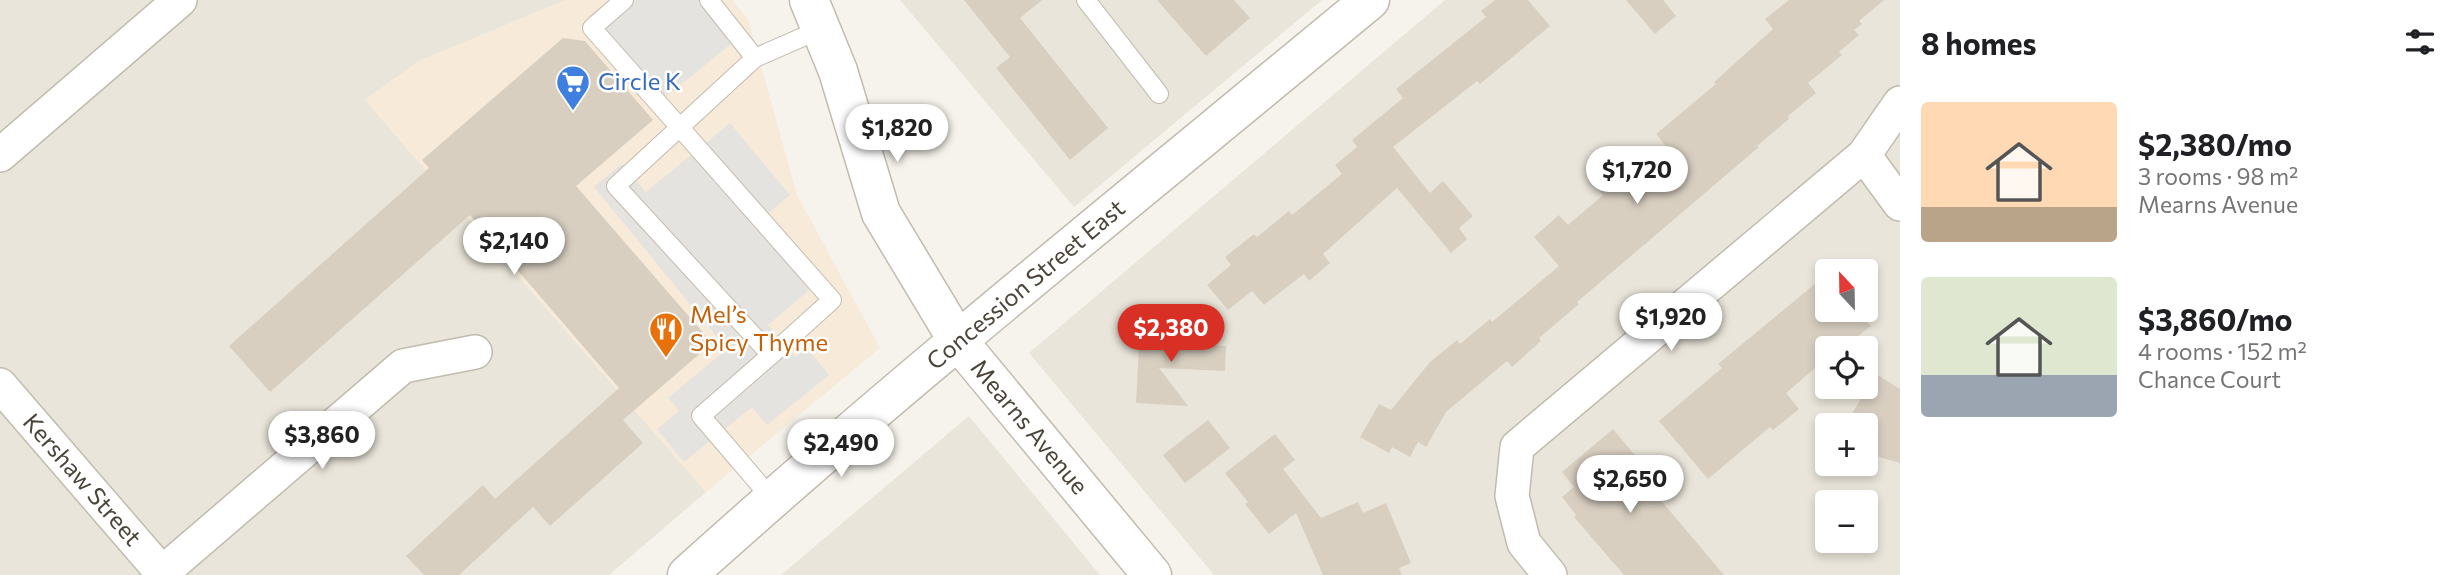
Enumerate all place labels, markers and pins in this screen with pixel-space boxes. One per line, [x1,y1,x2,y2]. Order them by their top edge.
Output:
supermarket icon: Circle K [554,63,592,112]
place label: Circle K [598,66,681,95]
pin: $1,820 [840,104,954,164]
pin: $1,720 [1580,146,1694,206]
pin: $2,140 [457,218,571,277]
pin: $1,920 [1614,294,1728,353]
place label: Mel’s Spicy Thyme [690,299,828,356]
pin: $2,380 [1114,304,1228,364]
restaurant icon: Mel’s Spicy Thyme [647,310,685,359]
pin: $3,860 [265,412,379,471]
pin: $2,490 [784,420,898,479]
pin: $2,650 [1573,456,1687,515]

